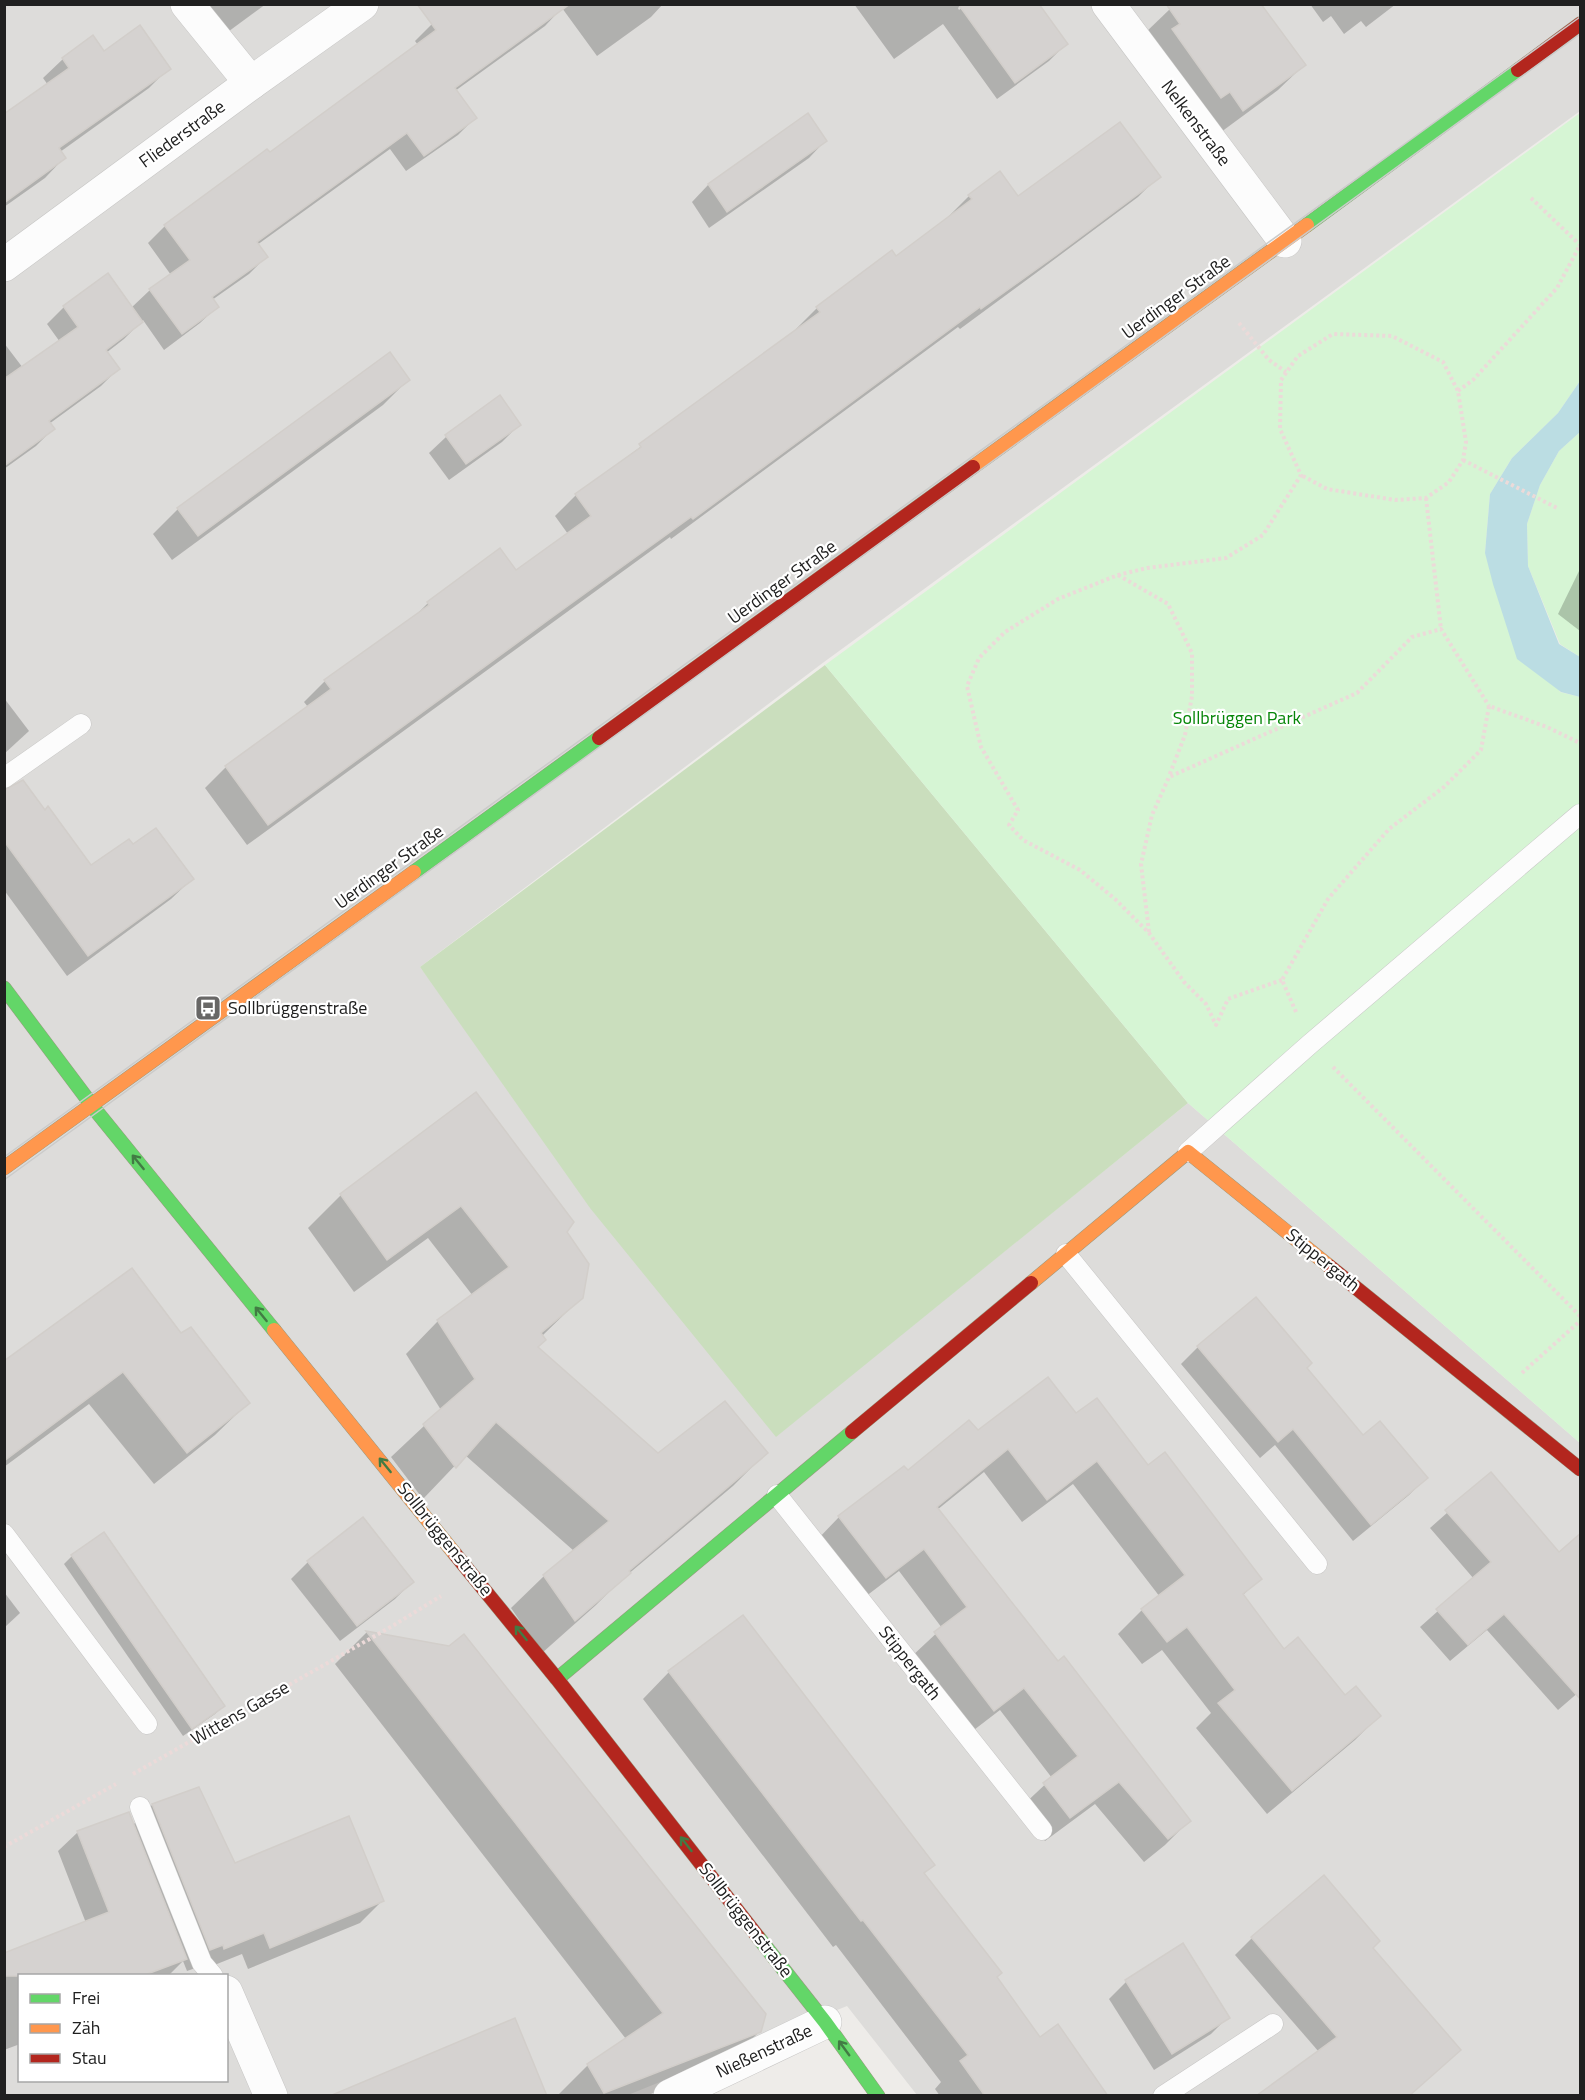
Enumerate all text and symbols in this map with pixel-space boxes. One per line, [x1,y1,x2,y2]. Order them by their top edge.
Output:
street label: Nelkenstraße [1155,74,1238,171]
street label: Fliederstraße [133,93,230,174]
street label: Uerdinger Straße [1116,248,1236,345]
street label: Uerdinger Straße [722,533,842,630]
park label: Sollbrüggen Park [1173,704,1302,731]
street label: Uerdinger Straße [329,818,449,915]
bus stop icon: Sollbrüggenstraße [193,993,223,1023]
place label: Sollbrüggenstraße [228,994,367,1021]
one-way arrow [132,1155,145,1171]
street label: Stippergath [1281,1221,1366,1298]
one-way arrow [255,1306,268,1322]
one-way arrow [378,1457,391,1473]
street label: Sollbrüggenstraße [391,1476,500,1601]
street label: Stippergath [873,1620,948,1706]
one-way arrow [514,1625,527,1641]
street label: Wittens Gasse [186,1673,294,1752]
one-way arrow [680,1836,692,1852]
street label: Sollbrüggenstraße [693,1856,800,1983]
legend [18,1974,228,2082]
text: Frei [72,1984,100,2011]
text: Zäh [72,2014,100,2041]
street label: Nießenstraße [711,2016,816,2085]
one-way arrow [838,2040,850,2056]
text: Stau [72,2044,107,2071]

